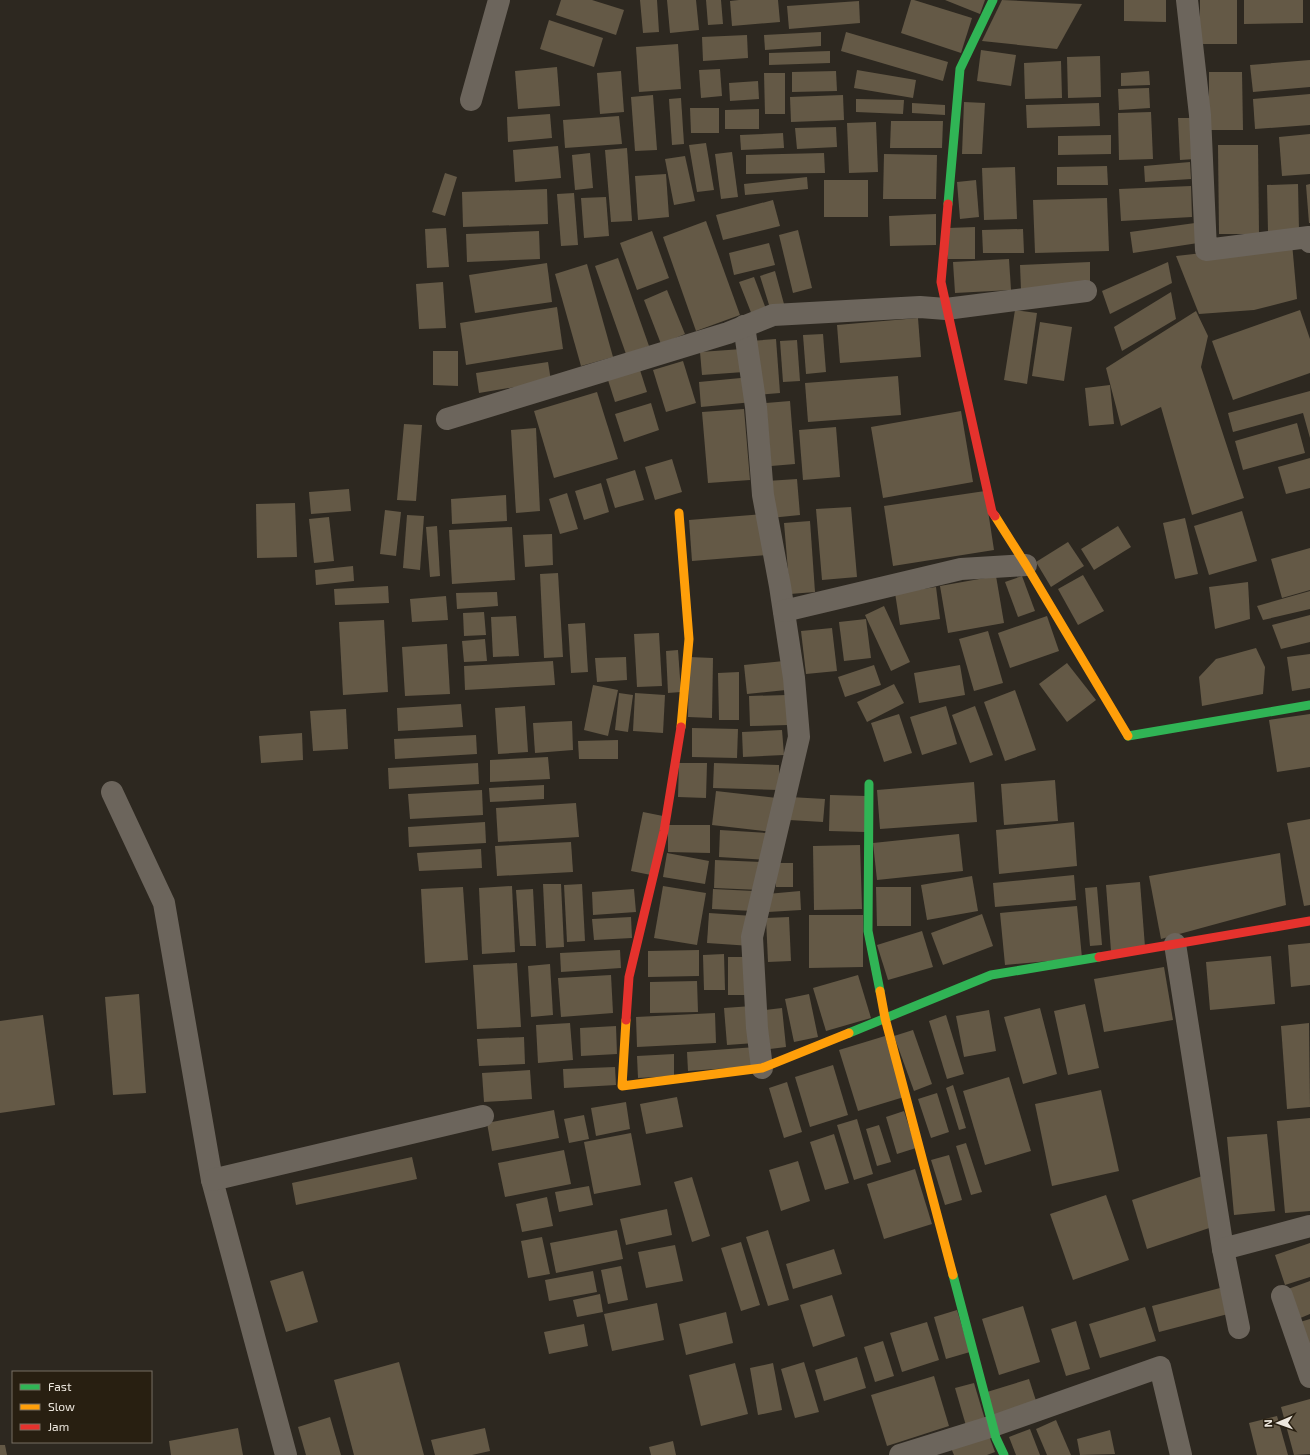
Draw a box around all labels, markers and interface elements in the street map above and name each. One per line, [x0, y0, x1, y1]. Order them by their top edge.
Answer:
legend [12, 1371, 152, 1443]
text: Fast [48, 1379, 72, 1393]
text: Slow [48, 1399, 75, 1413]
north arrow [1258, 1403, 1298, 1443]
text: Jam [48, 1419, 69, 1433]
text: N [1261, 1419, 1274, 1428]

